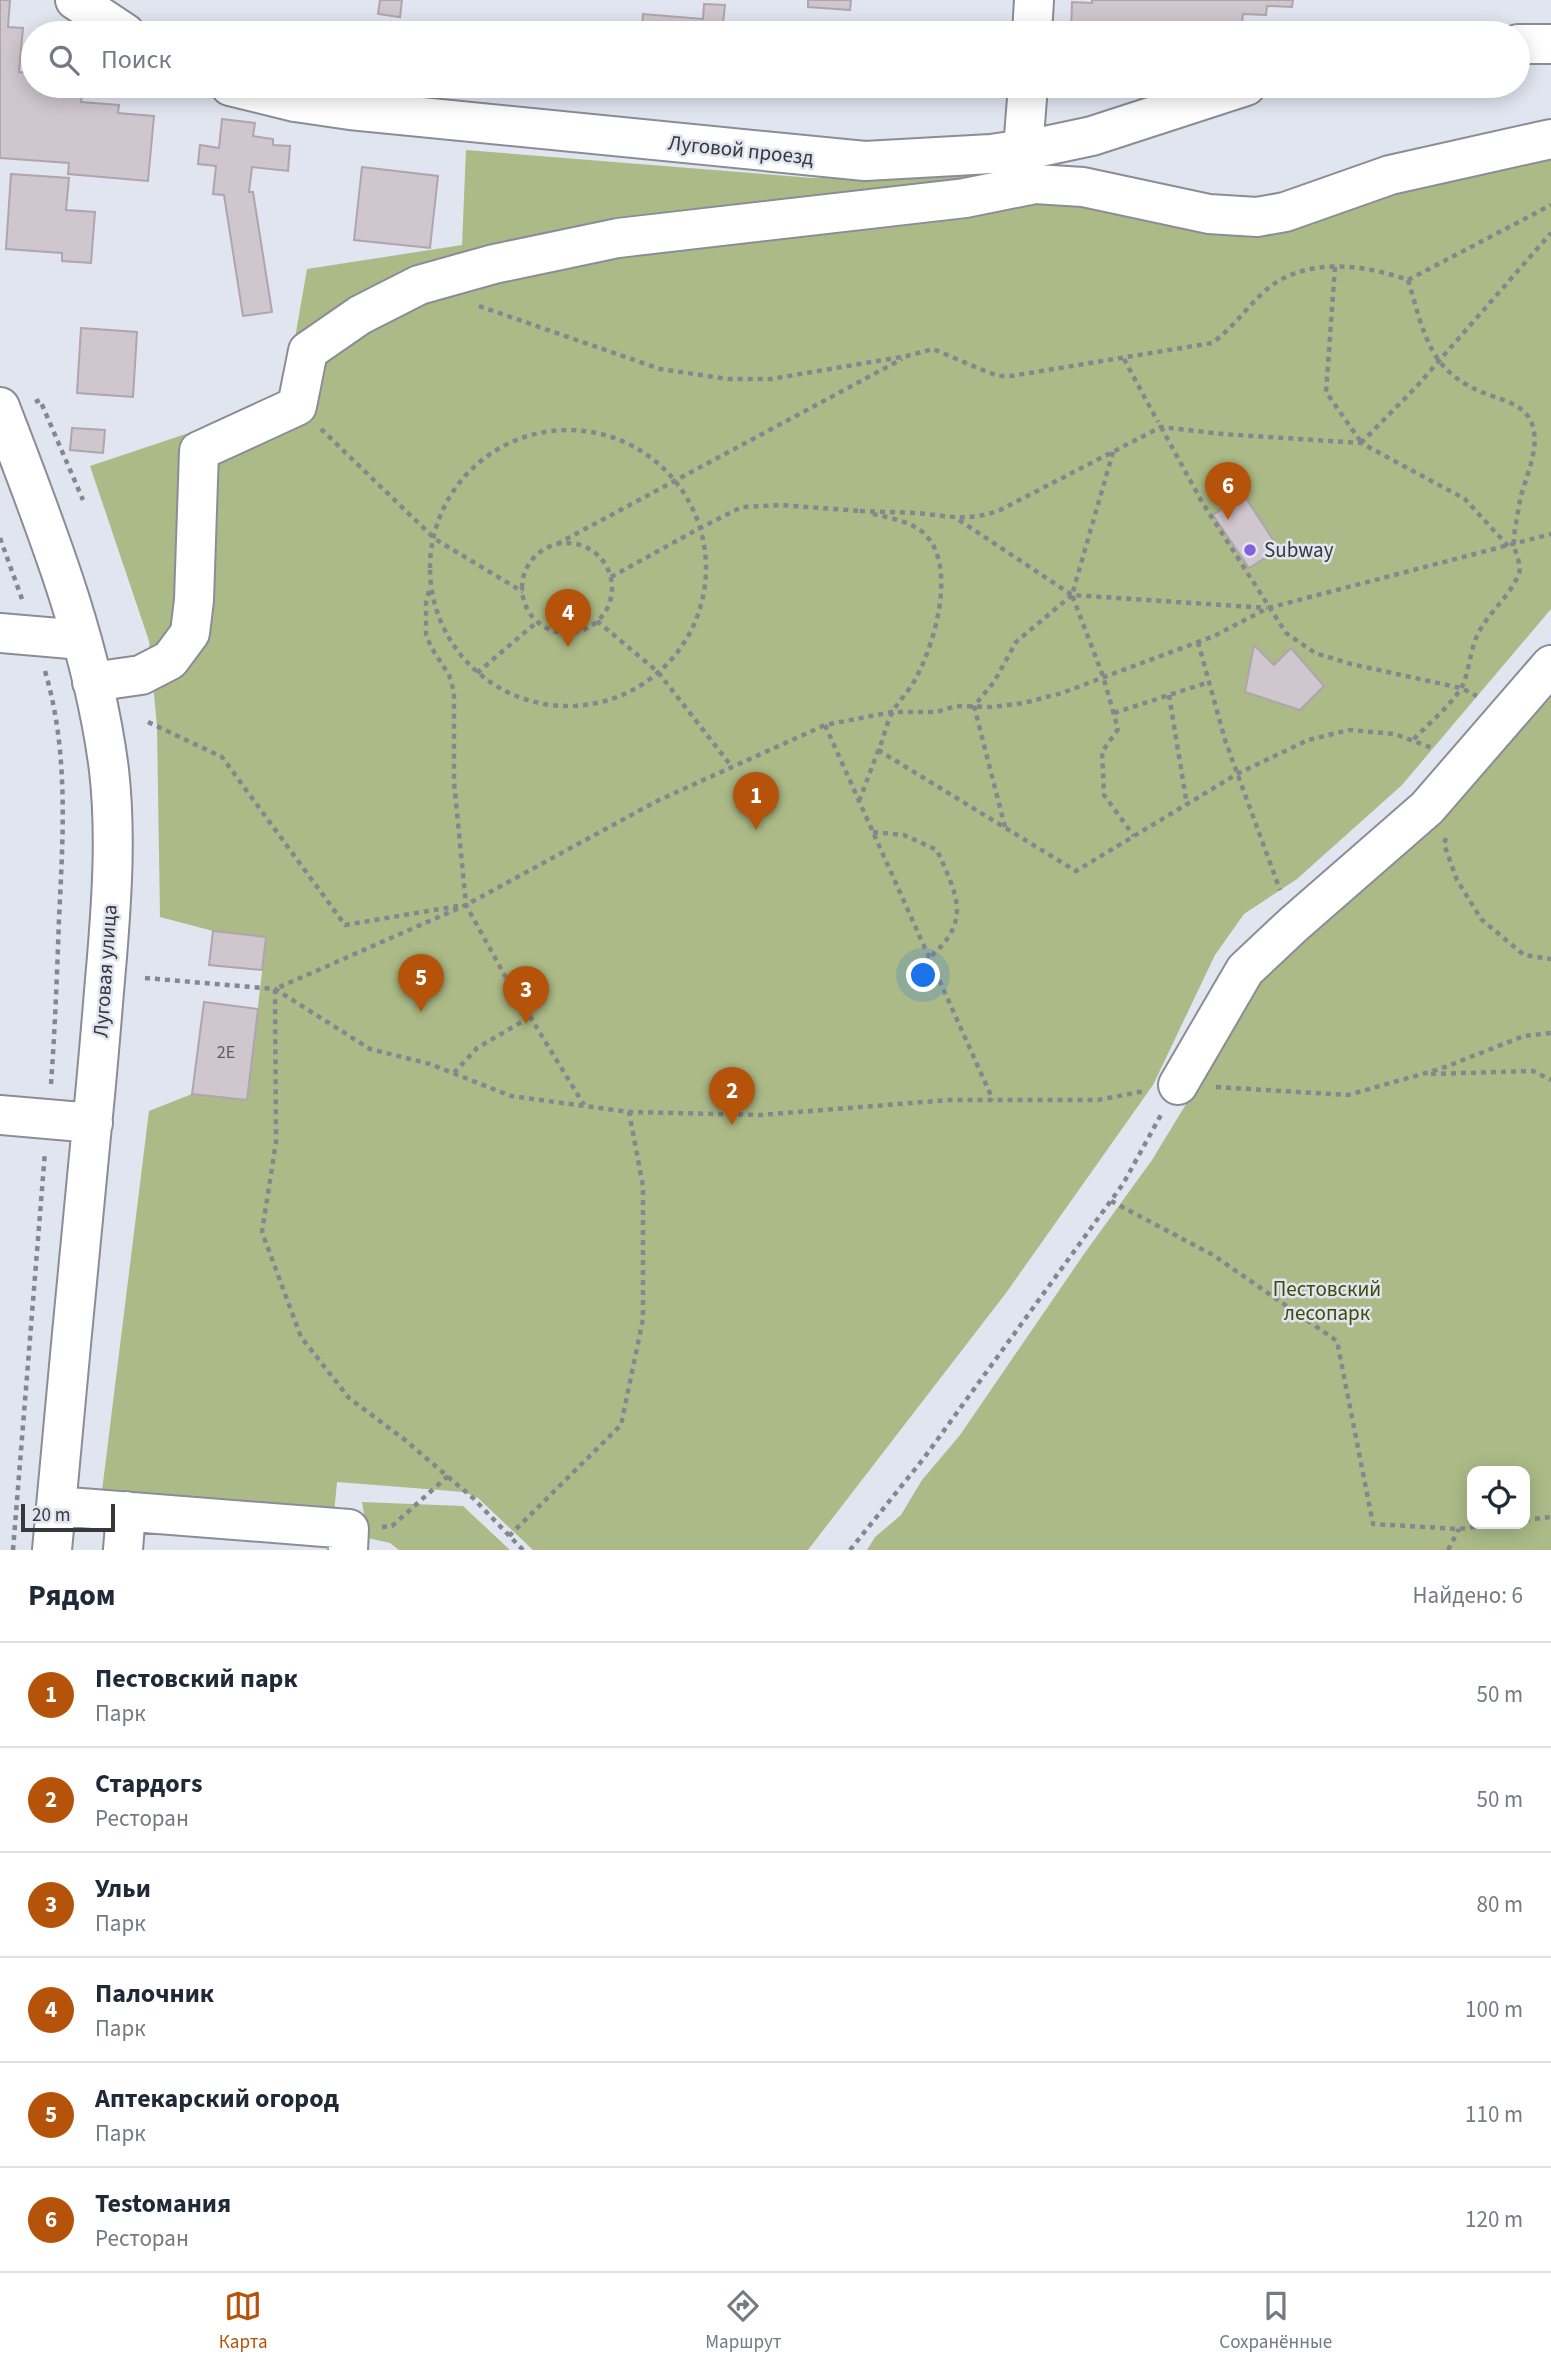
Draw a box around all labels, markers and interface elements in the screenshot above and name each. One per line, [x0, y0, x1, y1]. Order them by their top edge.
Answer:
search box [21, 21, 1530, 98]
icon: search [45, 41, 83, 79]
text: Поиск [101, 41, 171, 78]
street label: Луговой проезд [667, 127, 815, 173]
pin: 6 [1205, 462, 1251, 520]
place label: Subway [1264, 535, 1334, 565]
marker: Subway [1242, 542, 1258, 558]
pin: 4 [545, 589, 591, 647]
pin: 1 [733, 772, 779, 830]
street label: Луговая улица [85, 903, 125, 1039]
pin: 5 [398, 954, 444, 1012]
your location [906, 958, 940, 992]
pin: 3 [503, 966, 549, 1024]
house number: 2Е [217, 1040, 235, 1065]
pin: 2 [709, 1067, 755, 1125]
park label: Пестовский лесопарк [1273, 1274, 1381, 1328]
map controls [1467, 1466, 1530, 1529]
button: locate [1467, 1466, 1530, 1529]
scale bar [21, 1501, 116, 1533]
text: 20 m [32, 1502, 70, 1529]
text: Рядом [28, 1574, 116, 1617]
text: Найдено: 6 [1413, 1579, 1523, 1612]
text: Пестовский парк [95, 1660, 298, 1697]
text: 1 [45, 1678, 57, 1711]
text: 50 m [1476, 1678, 1523, 1711]
text: Парк [95, 1697, 146, 1730]
text: Стардогs [95, 1765, 202, 1802]
text: 2 [45, 1783, 57, 1816]
text: 50 m [1476, 1783, 1523, 1816]
text: Ресторан [95, 1802, 189, 1835]
text: Ульи [95, 1870, 151, 1907]
text: 3 [45, 1888, 57, 1921]
text: 80 m [1476, 1888, 1523, 1921]
text: Парк [95, 1907, 146, 1940]
text: Палочник [95, 1975, 214, 2012]
text: 4 [45, 1993, 57, 2026]
text: 100 m [1465, 1993, 1523, 2026]
text: Парк [95, 2012, 146, 2045]
text: Аптекарский огород [95, 2080, 339, 2117]
text: 5 [45, 2098, 57, 2131]
text: 110 m [1465, 2098, 1523, 2131]
text: Парк [95, 2117, 146, 2150]
text: Testoмания [95, 2185, 231, 2222]
text: 6 [45, 2203, 57, 2236]
text: 120 m [1465, 2203, 1523, 2236]
text: Ресторан [95, 2222, 189, 2255]
tab: Карта [219, 2287, 268, 2356]
tab: Маршрут [705, 2287, 782, 2356]
tab: Сохранённые [1219, 2287, 1332, 2356]

